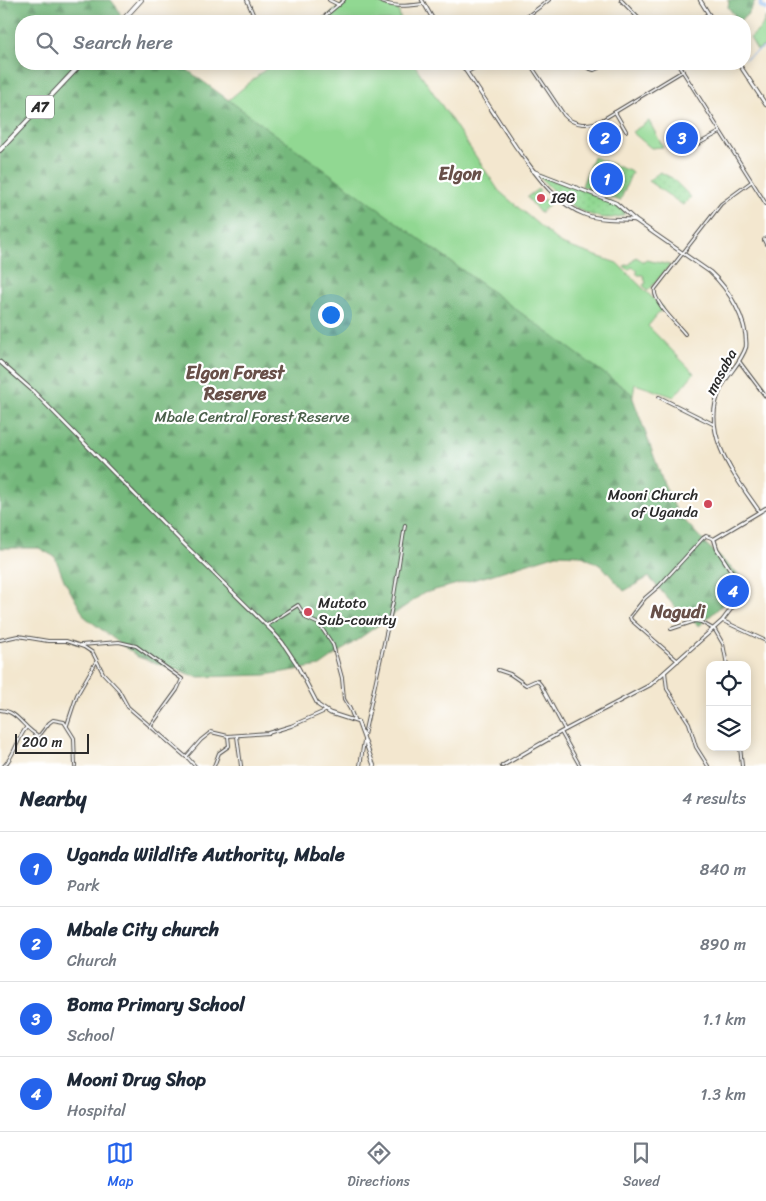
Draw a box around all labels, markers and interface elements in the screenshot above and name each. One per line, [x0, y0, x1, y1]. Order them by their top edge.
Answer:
search box [15, 15, 751, 70]
text: Search here [73, 26, 173, 59]
icon: search [33, 29, 61, 57]
road number: A7 [26, 95, 54, 118]
pin: 2 [589, 119, 621, 157]
pin: 3 [666, 119, 698, 157]
district label: Elgon [438, 158, 482, 190]
pin: 1 [591, 160, 623, 198]
place label: IGG [550, 185, 576, 211]
marker: IGG [535, 192, 547, 204]
your location [318, 302, 344, 328]
street label: masaba [698, 344, 744, 400]
district label: Elgon Forest Reserve [186, 357, 286, 410]
park label: Mbale Central Forest Reserve [155, 404, 349, 430]
place label: Mooni Church of Uganda [608, 482, 698, 525]
marker: Mooni Church of Uganda [702, 498, 714, 510]
pin: 4 [717, 572, 749, 610]
place label: Mutoto Sub-county [318, 590, 397, 633]
district label: Nagudi [650, 596, 706, 628]
marker: Mutoto Sub-county [302, 606, 314, 618]
map controls [706, 661, 751, 751]
button: locate [706, 661, 751, 706]
button: layers [706, 706, 751, 751]
text: 200 m [22, 730, 62, 755]
scale bar [15, 731, 89, 754]
text: Nearby [20, 780, 86, 818]
text: 4 results [682, 784, 746, 813]
text: Uganda Wildlife Authority, Mbale [67, 838, 345, 871]
text: 1 [33, 855, 39, 884]
text: 840 m [700, 855, 746, 884]
text: Park [67, 871, 100, 900]
text: Mbale City church [67, 913, 219, 946]
text: 2 [31, 930, 41, 959]
text: 890 m [700, 930, 746, 959]
text: Church [67, 946, 117, 975]
text: Boma Primary School [67, 988, 245, 1021]
text: 3 [32, 1005, 40, 1034]
text: 1.1 km [702, 1005, 746, 1034]
text: School [67, 1021, 114, 1050]
text: Mooni Drug Shop [67, 1063, 206, 1096]
text: 4 [31, 1080, 41, 1109]
text: 1.3 km [701, 1080, 746, 1109]
text: Hospital [67, 1096, 126, 1125]
tab: Map [106, 1139, 134, 1194]
tab: Directions [347, 1139, 410, 1194]
tab: Saved [623, 1139, 660, 1194]

